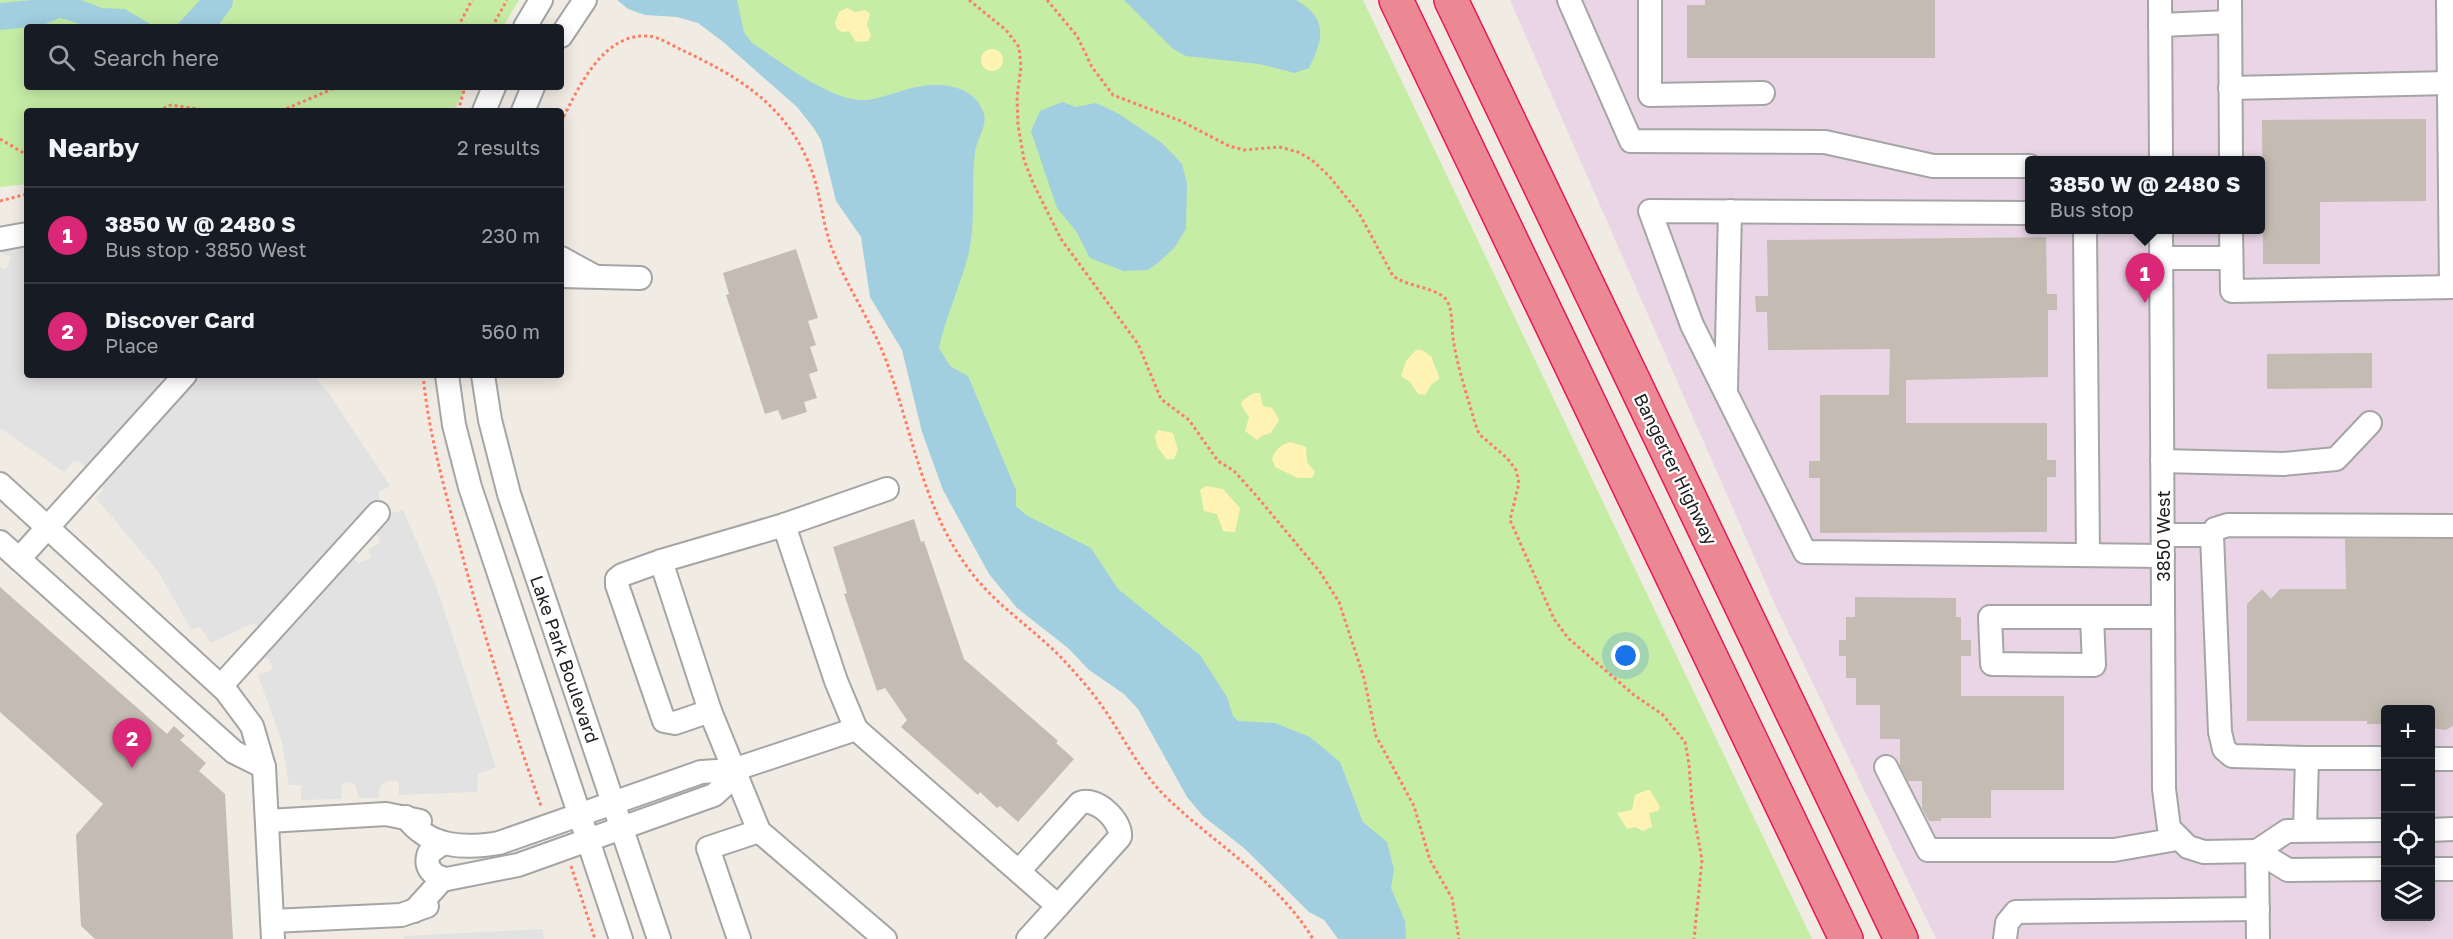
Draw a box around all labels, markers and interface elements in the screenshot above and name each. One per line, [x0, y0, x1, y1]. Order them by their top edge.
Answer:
search box [24, 24, 564, 90]
icon: search [45, 41, 78, 74]
text: Search here [93, 44, 219, 71]
text: Nearby [48, 132, 139, 163]
text: 2 results [457, 135, 540, 159]
popup [2025, 156, 2265, 234]
text: 3850 W @ 2480 S [2050, 170, 2240, 197]
text: Bus stop [2050, 197, 2134, 221]
text: 3850 W @ 2480 S [105, 210, 296, 237]
text: 1 [62, 223, 73, 247]
text: 230 m [482, 223, 540, 247]
text: Bus stop · 3850 West [105, 237, 307, 261]
pin: 1 [2126, 254, 2164, 303]
text: Discover Card [105, 306, 254, 333]
text: 2 [61, 319, 74, 343]
text: 560 m [481, 319, 540, 343]
text: Place [105, 333, 158, 357]
street label: Bangerter Highway [1630, 390, 1722, 548]
street label: 3850 West [2152, 490, 2174, 582]
street label: Lake Park Boulevard [526, 572, 604, 746]
your location [1611, 641, 1640, 670]
map controls [2381, 705, 2435, 921]
button: + [2381, 705, 2435, 759]
pin: 2 [112, 718, 152, 768]
button: − [2381, 759, 2435, 813]
button: locate [2381, 813, 2435, 867]
button: layers [2381, 867, 2435, 921]

